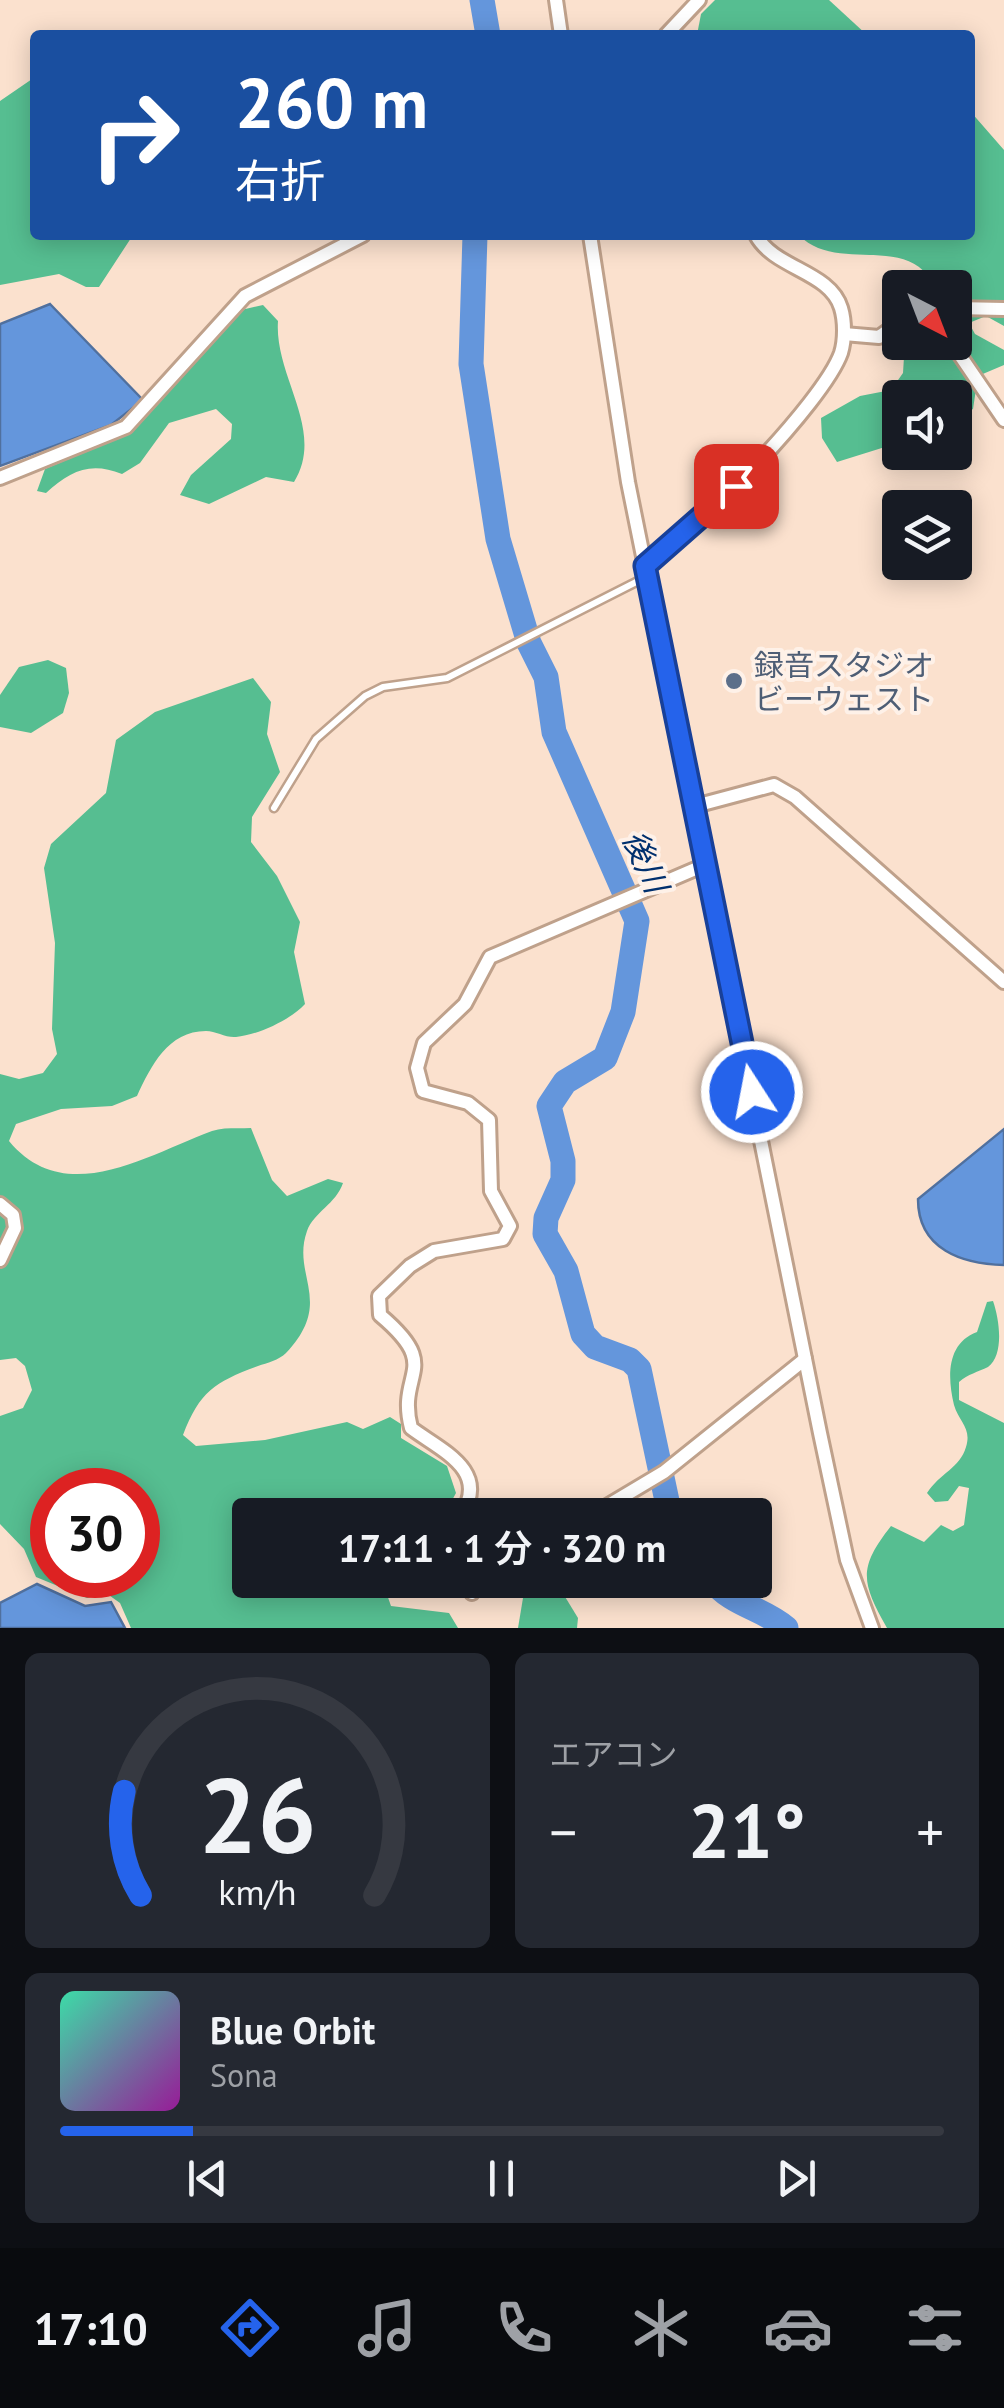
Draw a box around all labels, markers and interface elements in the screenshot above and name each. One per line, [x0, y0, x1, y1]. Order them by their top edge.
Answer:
text: 260 m [235, 57, 428, 147]
icon: right [70, 70, 200, 200]
text: 右折 [235, 151, 325, 209]
north arrow [882, 270, 972, 360]
map controls [882, 270, 972, 580]
button: sound [882, 380, 972, 470]
pin [694, 444, 779, 529]
icon: arrive [709, 459, 764, 514]
button: layers [882, 490, 972, 580]
place label: 録音スタジオ ビーウェスト [754, 645, 934, 718]
marker: 録音スタジオ ビーウェスト [723, 670, 745, 692]
water label: 後川 [614, 823, 679, 902]
position arrow [700, 1040, 804, 1144]
speed limit sign: 30 [30, 1468, 160, 1598]
text: 17:11 · 1 分 · 320 m [338, 1523, 666, 1572]
text: エアコン [550, 1733, 678, 1775]
text: 26 [198, 1747, 316, 1882]
text: 21° [688, 1782, 806, 1879]
text: − [550, 1796, 577, 1867]
text: + [916, 1796, 944, 1867]
text: km/h [218, 1869, 296, 1915]
text: Blue Orbit [210, 2005, 375, 2054]
text: Sona [210, 2054, 278, 2096]
icon: previous [180, 2151, 235, 2206]
icon: pause [474, 2151, 529, 2206]
icon: next [769, 2151, 824, 2206]
icon: directions [215, 2293, 285, 2363]
icon: music [352, 2293, 422, 2363]
icon: phone [489, 2293, 559, 2363]
icon: climate [626, 2293, 696, 2363]
icon: car [763, 2293, 833, 2363]
icon: filters [900, 2293, 970, 2363]
text: 17:10 [34, 2299, 148, 2357]

